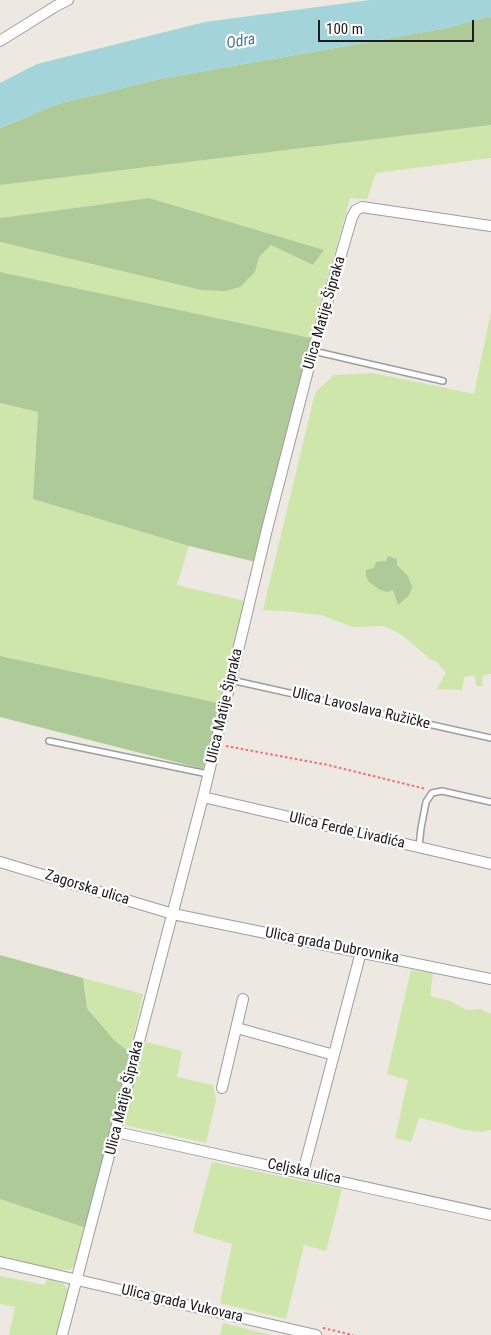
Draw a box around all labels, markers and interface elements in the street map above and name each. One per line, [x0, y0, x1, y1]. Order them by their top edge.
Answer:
scale bar [321, 10, 477, 42]
text: 100 m [326, 20, 363, 38]
water label: Odra [225, 30, 257, 54]
street label: Ulica Matije Šipraka [300, 254, 350, 372]
street label: Ulica Matije Šipraka [203, 647, 247, 765]
street label: Ulica Lavoslava Ružičke [290, 684, 432, 734]
street label: Ulica Ferde Livadića [287, 809, 407, 853]
street label: Zagorska ulica [43, 867, 131, 909]
street label: Ulica grada Dubrovnika [264, 924, 400, 968]
street label: Ulica Matije Šipraka [102, 1039, 148, 1157]
street label: Celjska ulica [266, 1155, 342, 1189]
street label: Ulica grada Vukovara [119, 1281, 245, 1327]

